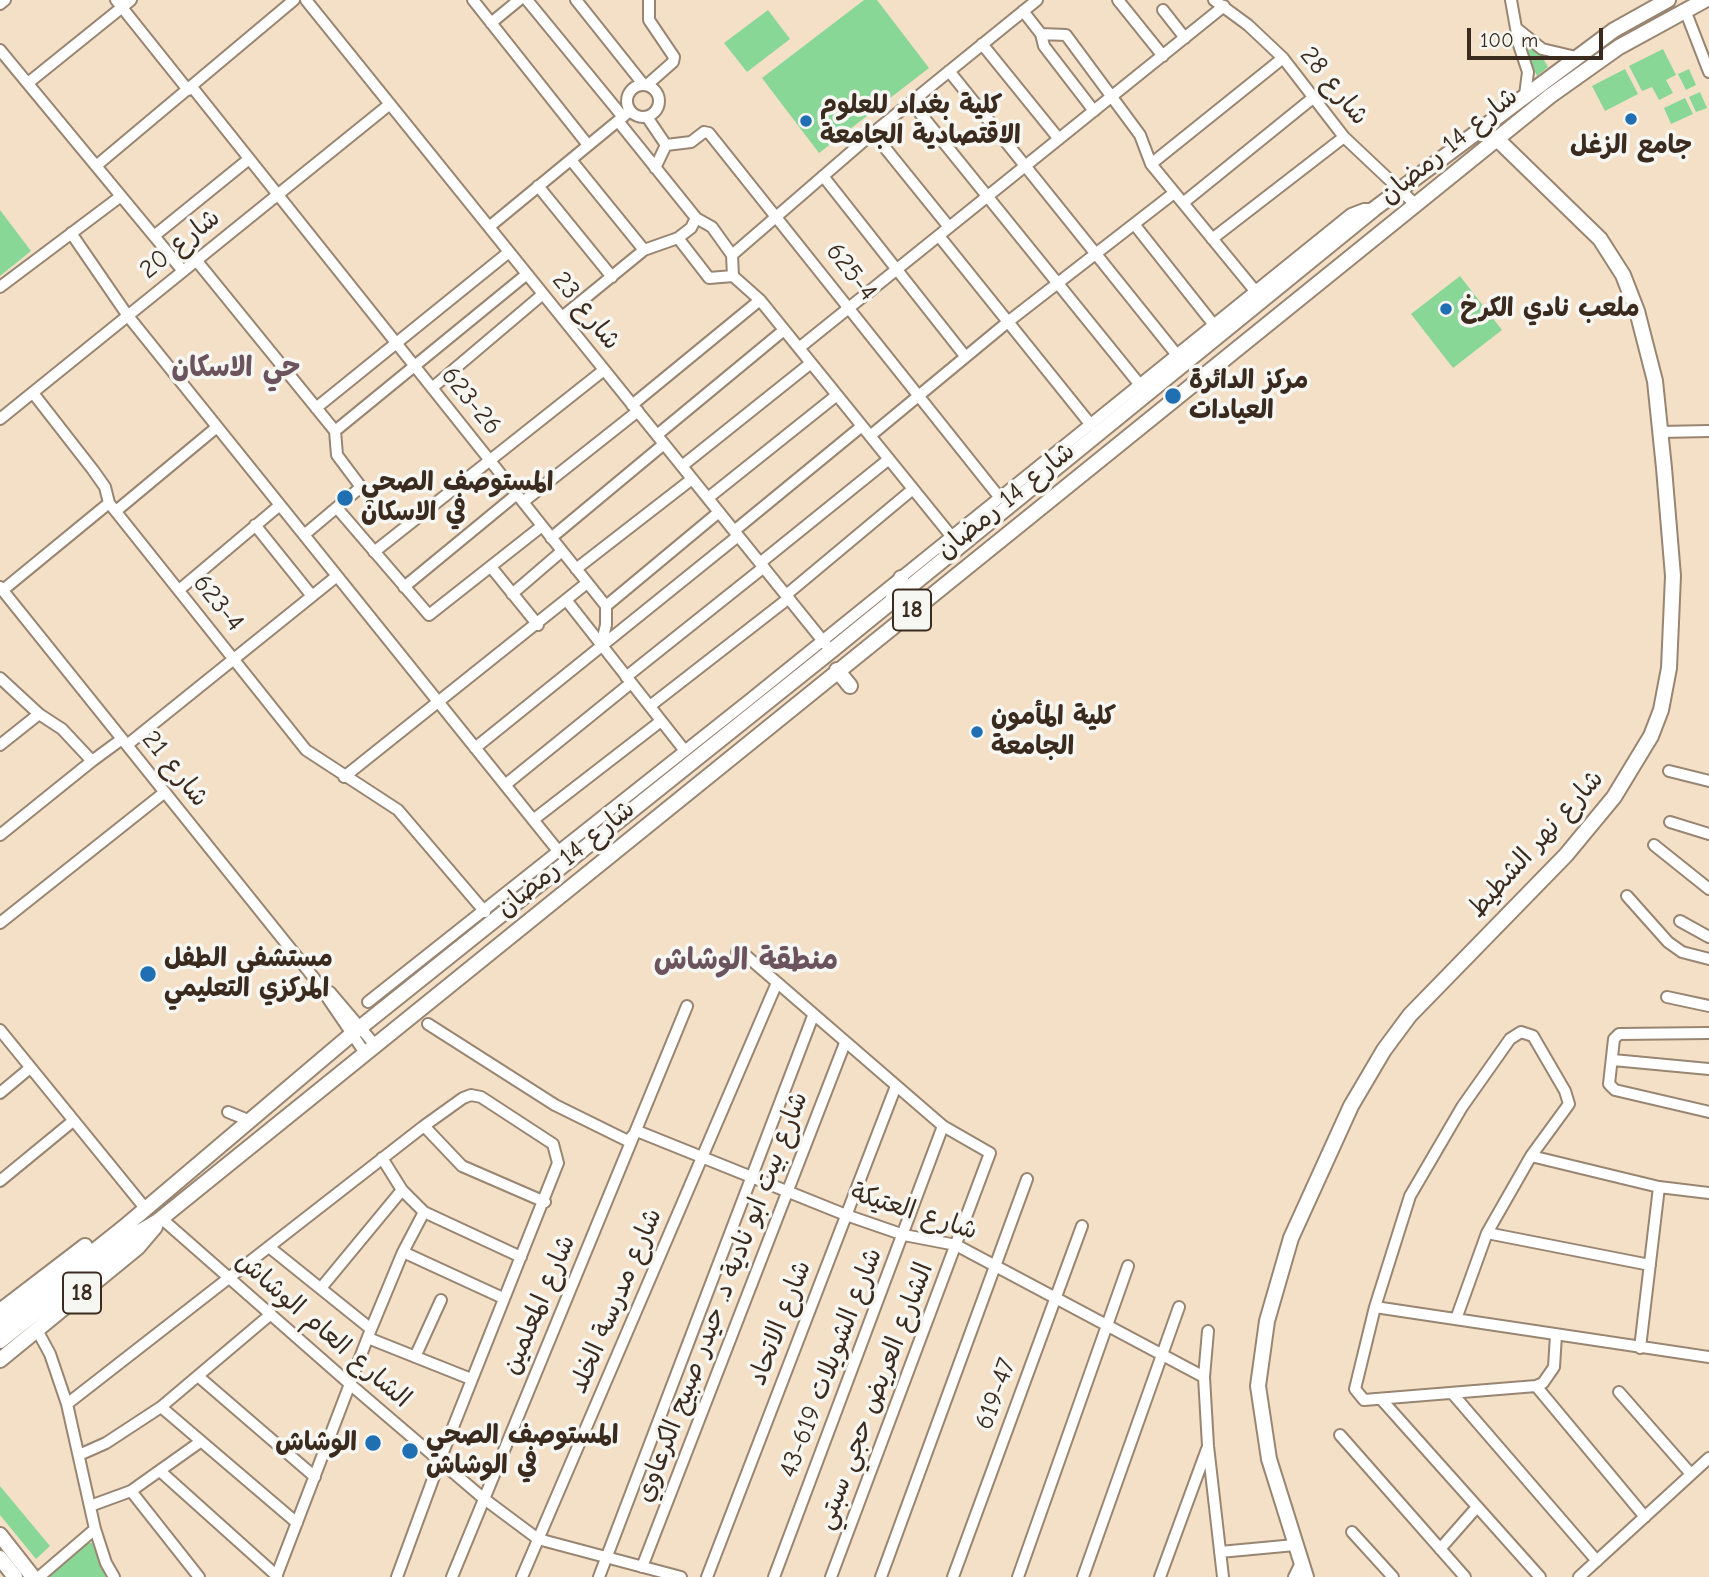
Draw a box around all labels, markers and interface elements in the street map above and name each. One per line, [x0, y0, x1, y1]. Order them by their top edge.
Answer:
scale bar [1471, 14, 1608, 58]
text: 100 m [1480, 28, 1538, 52]
street label: شارع 28 [1293, 40, 1375, 132]
street label: شارع 14 رمضان [1374, 81, 1524, 211]
place label: كلية بغداد للعلوم الاقتصادية الجامعة [820, 90, 1021, 152]
marker: جامع الزغل [1623, 111, 1639, 127]
marker: كلية بغداد للعلوم الاقتصادية الجامعة [798, 113, 814, 129]
place label: جامع الزغل [1570, 130, 1692, 162]
street label: شارع 20 [134, 202, 226, 286]
street label: 625-4 [819, 237, 883, 307]
street label: شارع 23 [545, 266, 627, 356]
place label: ملعب نادي الكرخ [1460, 293, 1640, 325]
marker: ملعب نادي الكرخ [1438, 301, 1454, 317]
district label: حي الاسكان [172, 351, 300, 385]
street label: 623-26 [434, 360, 508, 442]
place label: مركز الدائرة العيادات [1189, 365, 1308, 426]
marker: مركز الدائرة العيادات [1163, 386, 1183, 406]
street label: شارع 14 رمضان [931, 436, 1081, 566]
place label: المستوصف الصحي في الاسكان [361, 467, 553, 528]
marker: المستوصف الصحي في الاسكان [335, 488, 355, 508]
street label: 623-4 [186, 568, 250, 638]
road number: 18 [893, 590, 931, 630]
place label: كلية المأمون الجامعة [991, 701, 1116, 762]
marker: كلية المأمون الجامعة [969, 724, 985, 740]
street label: شارع 21 [135, 725, 215, 813]
street label: شارع نهر الشطيط [1462, 764, 1610, 924]
street label: شارع 14 رمضان [491, 794, 641, 924]
place label: مستشفى الطفل المركزي التعليمي [164, 943, 333, 1004]
district label: منطقة الوشاش [654, 943, 838, 979]
marker: مستشفى الطفل المركزي التعليمي [138, 964, 158, 984]
street label: شارع بيت ابو نادية د. حيدر صبيح الكرعاوي [629, 1087, 815, 1507]
street label: شارع العتيکة [847, 1177, 981, 1247]
street label: شارع مدرسة الخلد [563, 1204, 669, 1398]
street label: شارع المعلمين [496, 1230, 582, 1380]
street label: شارع الشويلات 619-43 [773, 1244, 889, 1482]
street label: الشارع العام الوشاش [229, 1245, 417, 1415]
street label: شارع الاتحاد [742, 1256, 818, 1390]
street label: الشارع العريض حجي سبتي [810, 1258, 940, 1534]
road number: 18 [63, 1273, 101, 1314]
street label: 619-47 [969, 1354, 1023, 1434]
place label: المستوصف الصحي في الوشاش [426, 1420, 618, 1482]
place label: الوشاش [275, 1427, 357, 1459]
marker: الوشاش [363, 1433, 383, 1453]
marker: المستوصف الصحي في الوشاش [400, 1441, 420, 1461]

